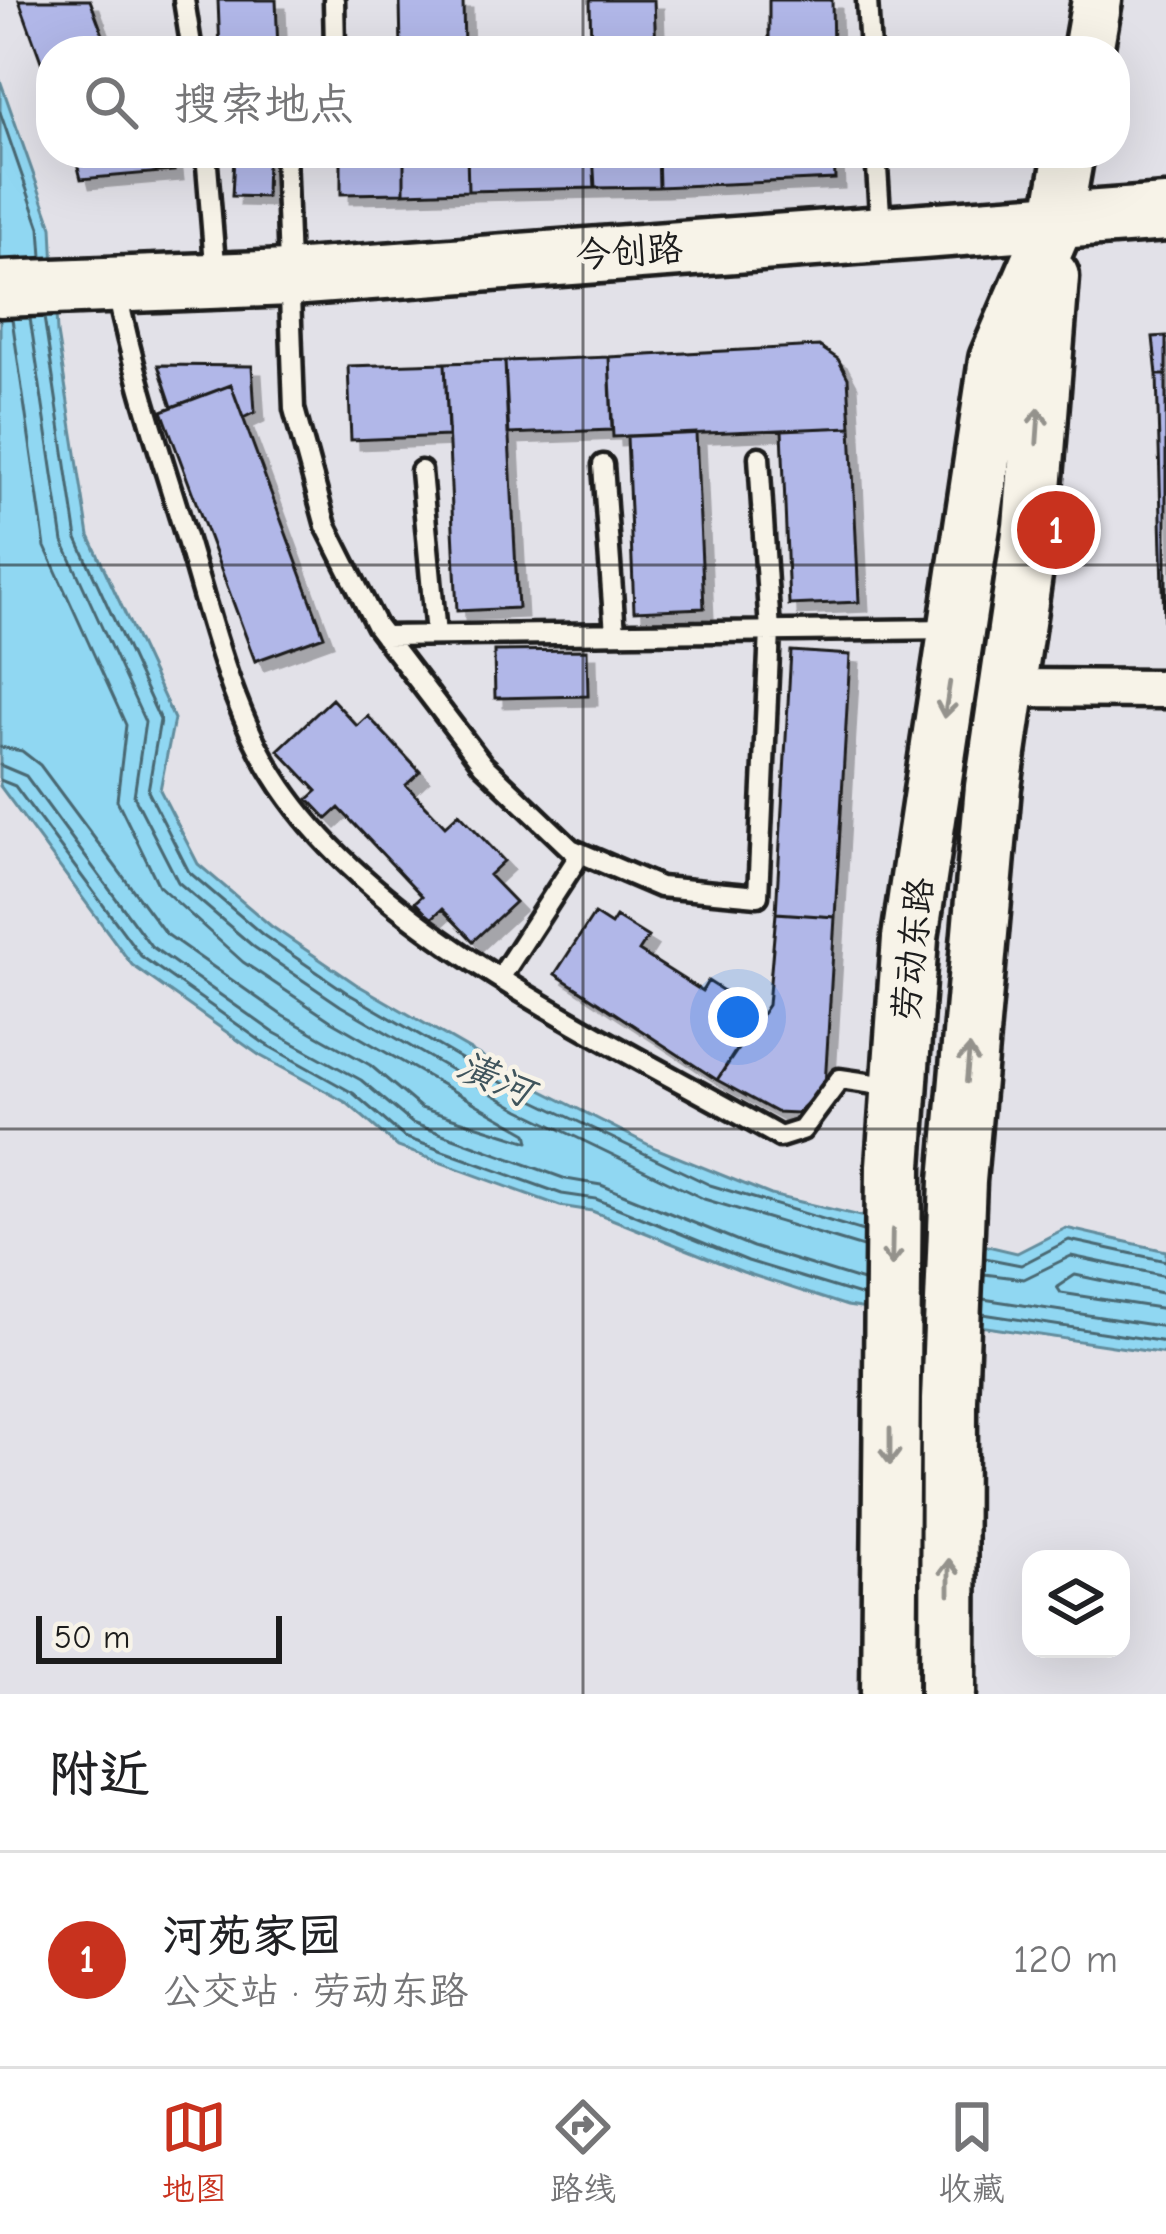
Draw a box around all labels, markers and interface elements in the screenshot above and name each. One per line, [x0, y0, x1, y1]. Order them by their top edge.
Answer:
search box [36, 36, 1130, 168]
icon: search [78, 69, 144, 135]
text: 搜索地点 [174, 78, 354, 130]
street label: 今创路 [574, 228, 684, 276]
one-way arrow [1027, 407, 1050, 446]
pin: 1 [1017, 485, 1095, 575]
one-way arrow [935, 680, 958, 719]
street label: 劳动东路 [885, 875, 941, 1023]
your location [708, 987, 768, 1047]
water label: 潢河 [450, 1043, 545, 1118]
one-way arrow [957, 1045, 980, 1084]
one-way arrow [881, 1228, 904, 1267]
one-way arrow [879, 1427, 901, 1466]
map controls [1022, 1550, 1130, 1658]
button: layers [1022, 1550, 1130, 1658]
one-way arrow [938, 1558, 960, 1597]
scale bar [36, 1610, 282, 1663]
text: 50 m [54, 1618, 130, 1656]
text: 附近 [48, 1745, 150, 1804]
text: 河苑家园 [162, 1910, 342, 1962]
text: 1 [79, 1937, 95, 1982]
text: 120 m [1013, 1937, 1118, 1982]
text: 公交站 · 劳动东路 [162, 1969, 468, 2014]
tab: 地图 [161, 2094, 227, 2209]
tab: 路线 [550, 2094, 616, 2209]
tab: 收藏 [939, 2094, 1005, 2209]

